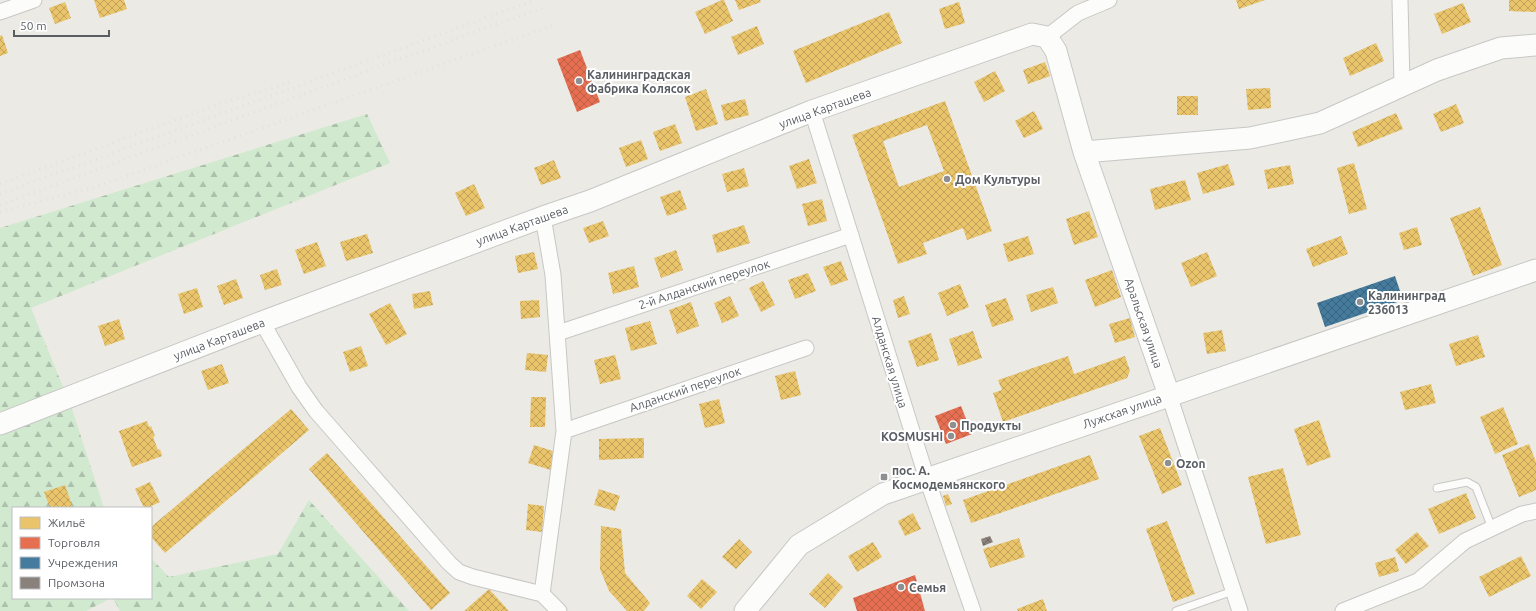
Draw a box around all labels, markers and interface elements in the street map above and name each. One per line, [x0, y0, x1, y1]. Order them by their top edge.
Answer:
scale bar [14, 12, 109, 38]
text: 50 m [20, 19, 47, 32]
place label: Калининградская Фабрика Колясок [587, 68, 691, 95]
marker: Калининградская Фабрика Колясок [574, 76, 584, 86]
street label: улица Карташева [777, 85, 873, 131]
place label: Дом Культуры [955, 173, 1040, 186]
marker: Дом Культуры [942, 174, 952, 184]
street label: улица Карташева [474, 202, 570, 248]
street label: 2-й Алданский переулок [637, 257, 771, 311]
street label: Аральская улица [1123, 276, 1165, 370]
place label: Калининград 236013 [1368, 289, 1446, 316]
marker: Калининград 236013 [1355, 297, 1365, 307]
street label: Алданская улица [870, 315, 910, 409]
street label: улица Карташева [172, 316, 266, 362]
street label: Алданский переулок [628, 364, 742, 414]
street label: Лужская улица [1081, 391, 1163, 431]
place label: Продукты [961, 419, 1021, 432]
marker: Продукты [948, 420, 958, 430]
place label: KOSMUSHI [881, 430, 943, 443]
marker: KOSMUSHI [946, 431, 956, 441]
place label: Ozon [1176, 457, 1205, 470]
marker: Ozon [1163, 458, 1173, 468]
place label: пос. А. Космодемьянского [892, 464, 1005, 491]
marker: пос. А. Космодемьянского [879, 472, 889, 482]
legend [12, 507, 152, 599]
text: Жильё [48, 516, 85, 529]
text: Торговля [48, 536, 100, 549]
text: Учреждения [48, 556, 118, 569]
text: Промзона [48, 576, 105, 589]
place label: Семья [909, 581, 946, 594]
marker: Семья [896, 582, 906, 592]

